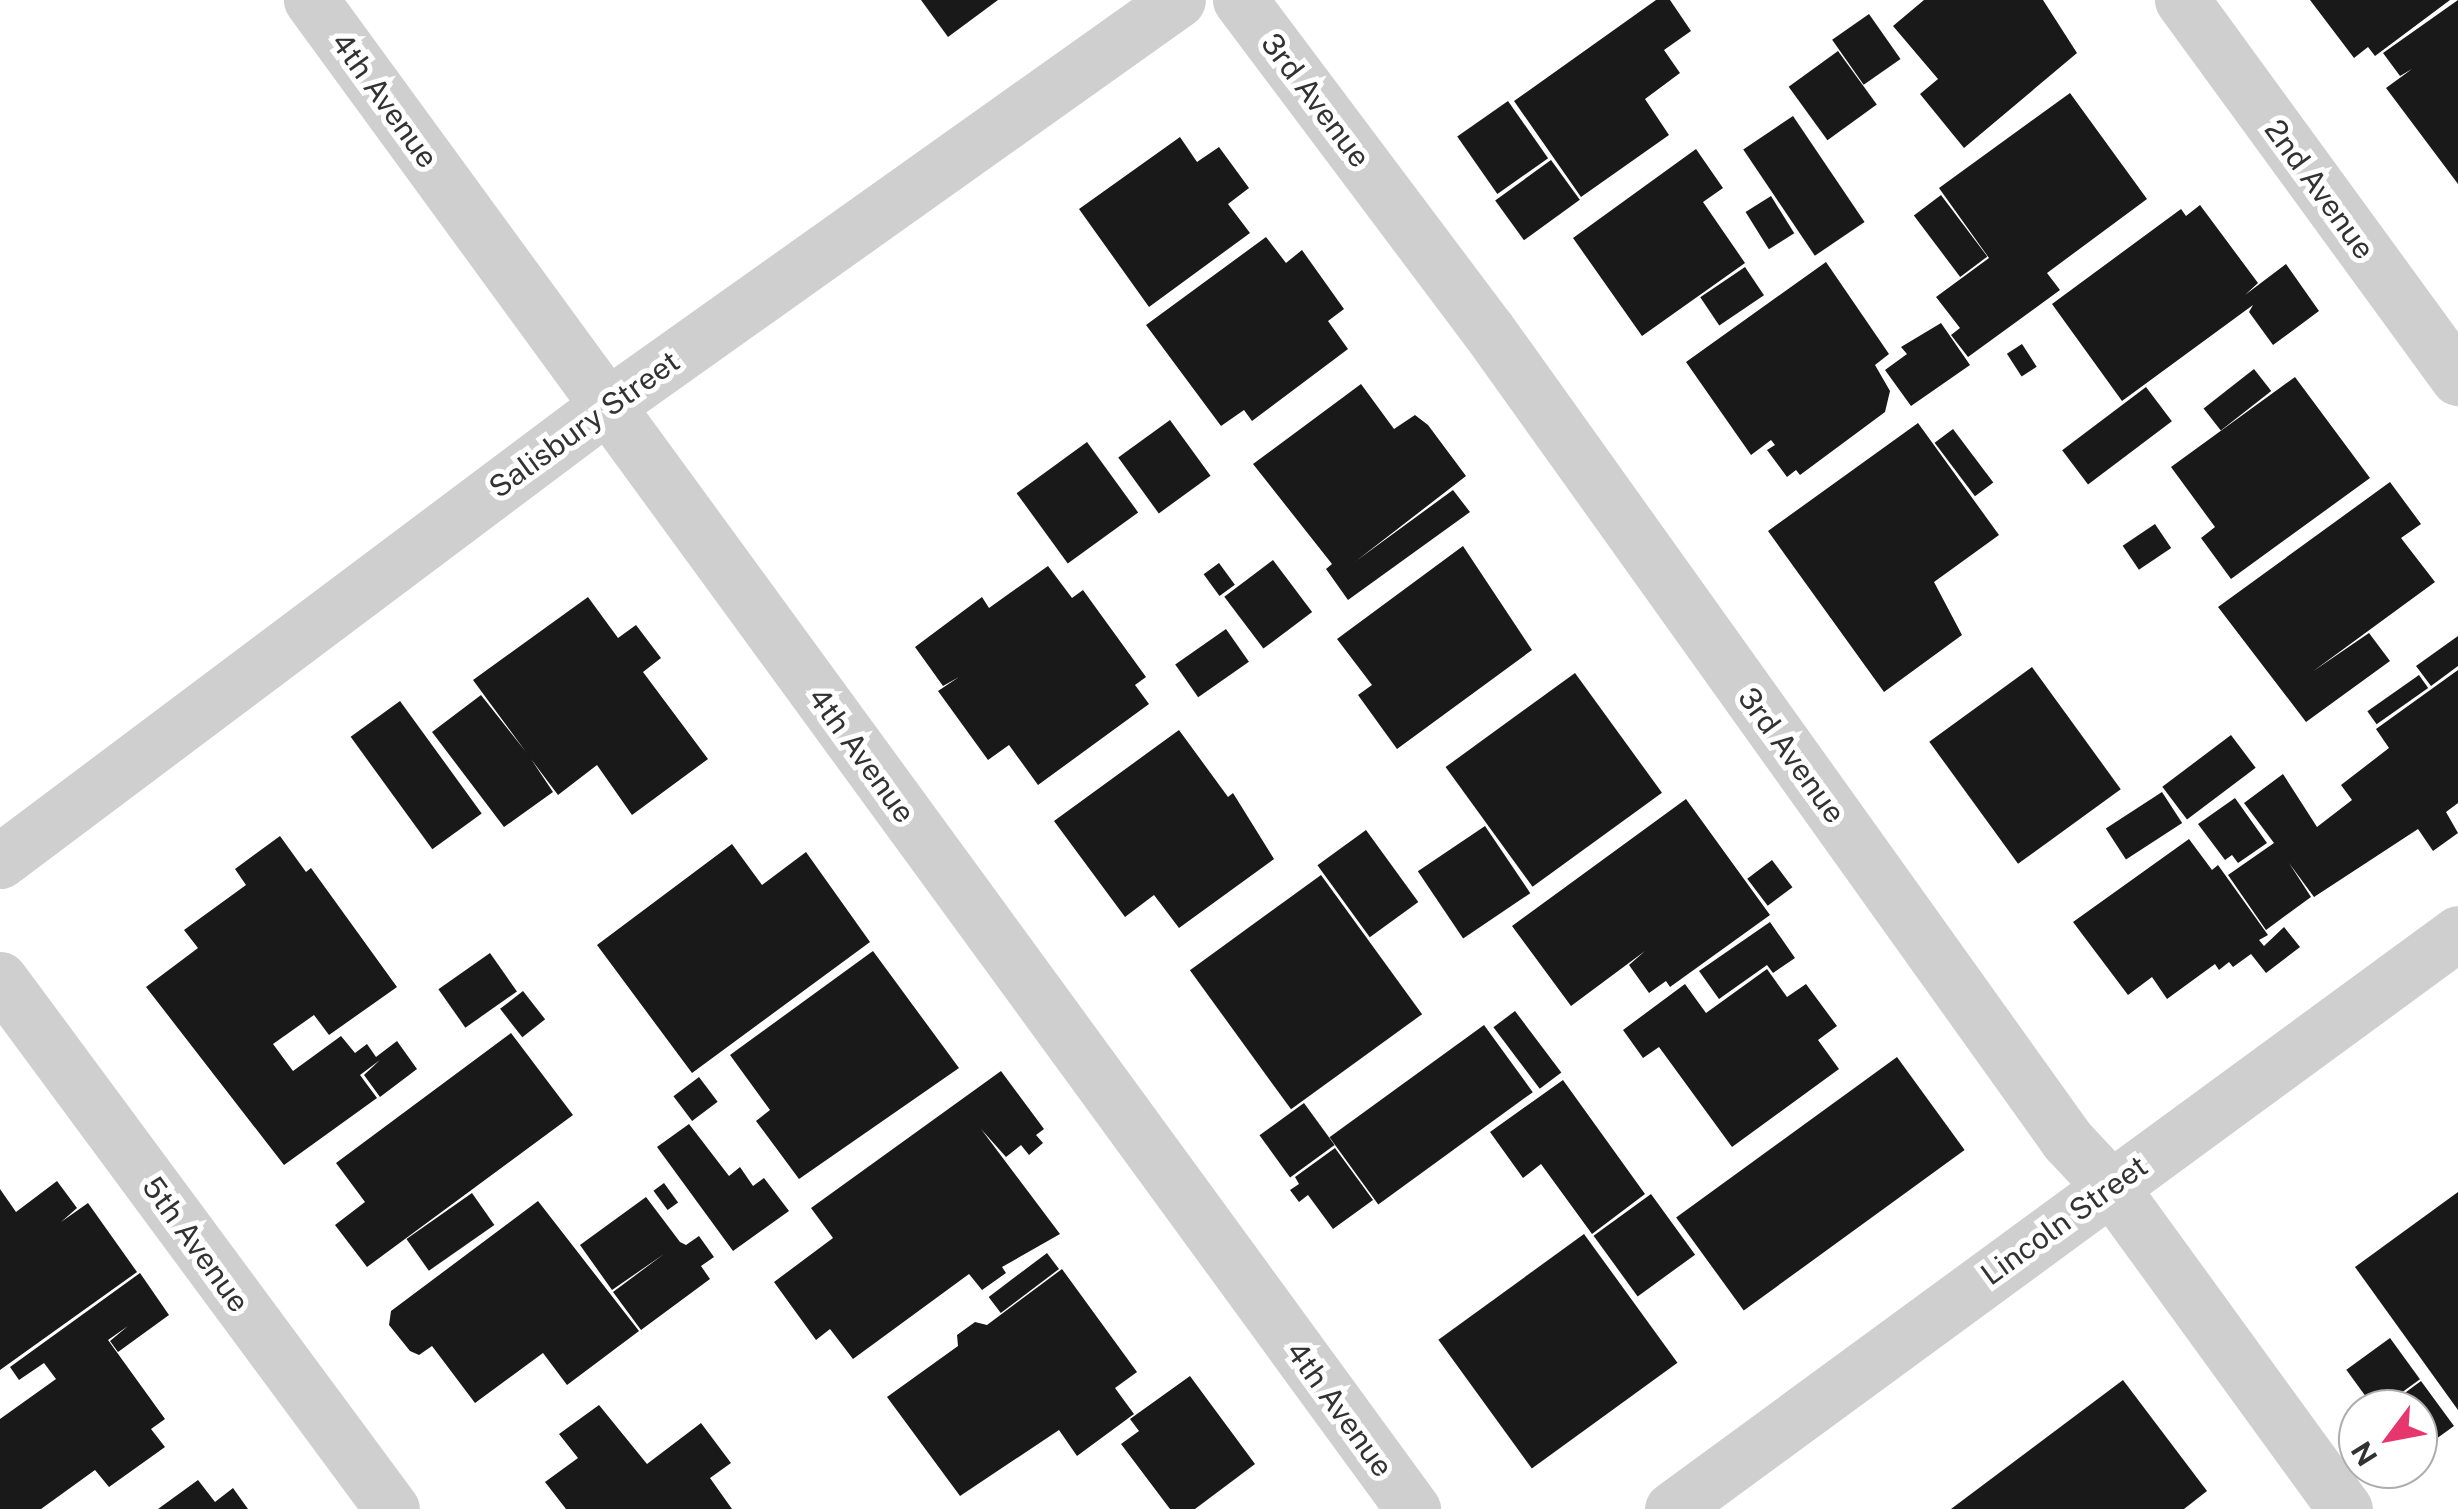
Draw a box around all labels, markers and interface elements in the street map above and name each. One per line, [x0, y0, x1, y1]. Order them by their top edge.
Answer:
street label: 4th Avenue [324, 25, 446, 175]
street label: 3rd Avenue [1254, 26, 1378, 174]
street label: 2nd Avenue [2257, 112, 2383, 266]
street label: Salisbury Street [482, 343, 686, 505]
street label: 4th Avenue [801, 680, 923, 830]
street label: 3rd Avenue [1731, 680, 1853, 830]
street label: Lincoln Street [1974, 1148, 2154, 1292]
street label: 5th Avenue [135, 1169, 257, 1319]
street label: 4th Avenue [1279, 1334, 1401, 1484]
north arrow [2338, 1389, 2438, 1489]
text: N [2344, 1436, 2384, 1472]

